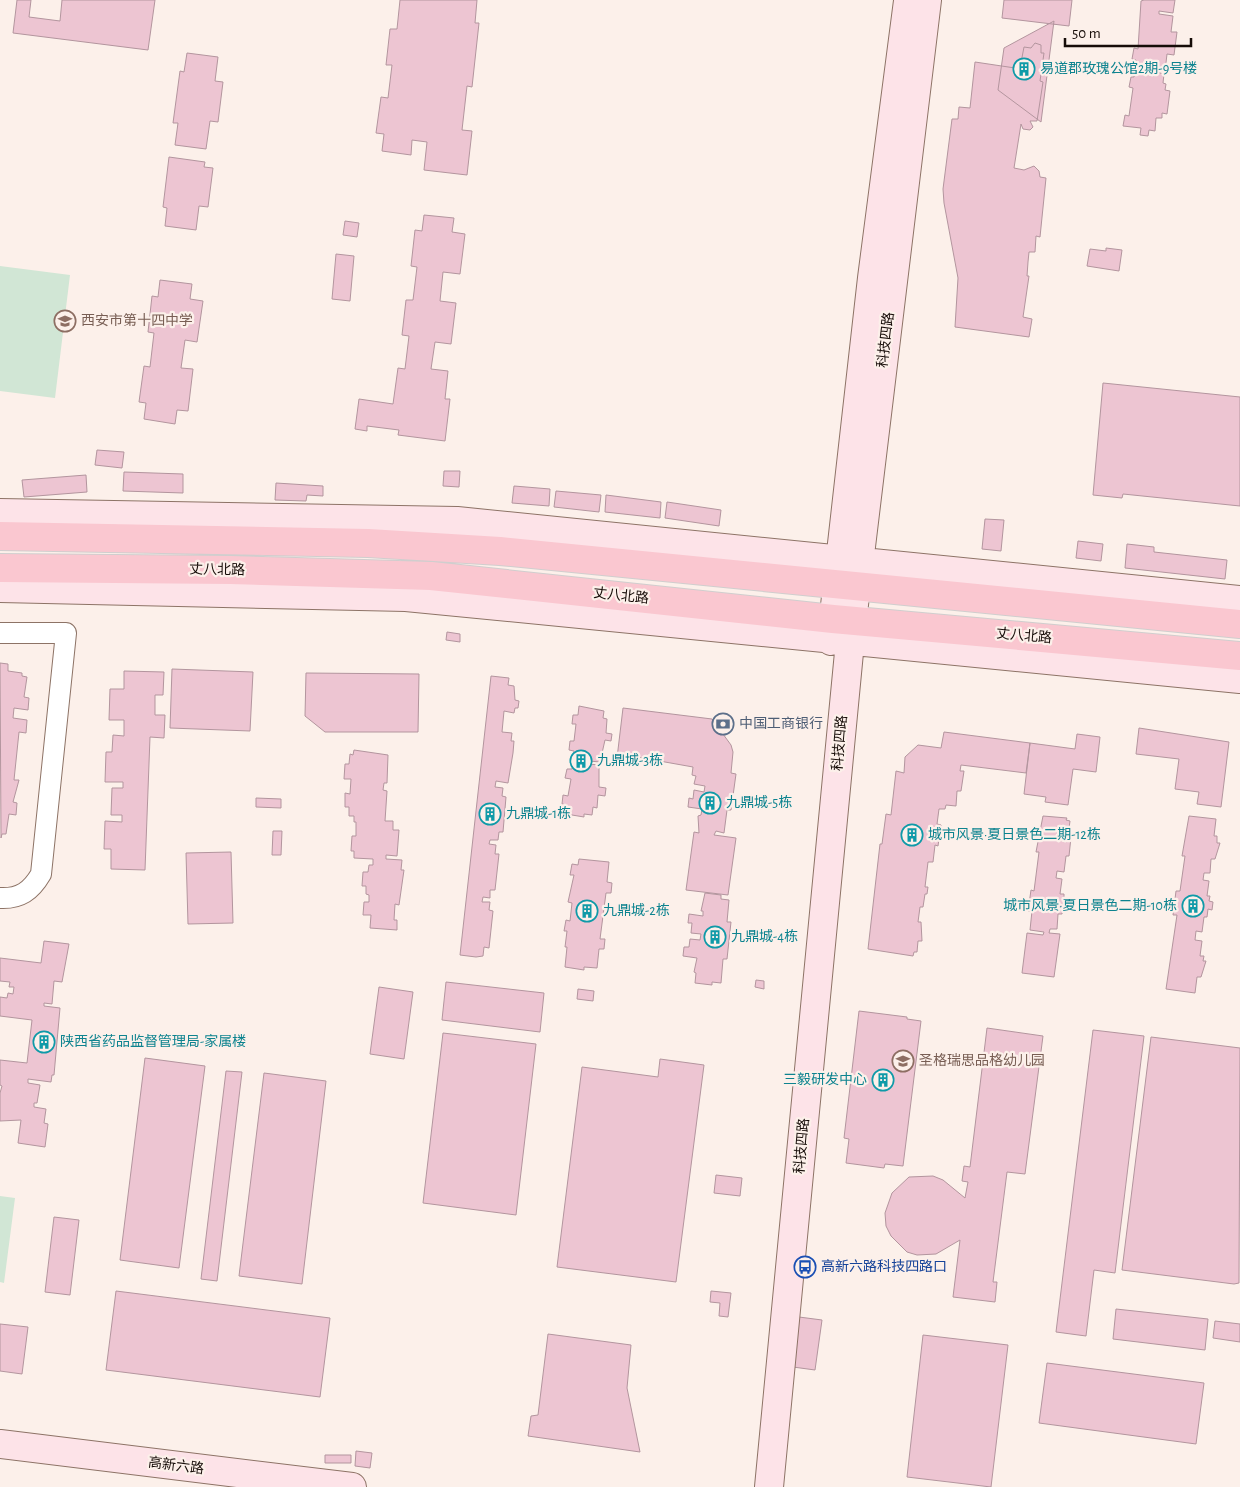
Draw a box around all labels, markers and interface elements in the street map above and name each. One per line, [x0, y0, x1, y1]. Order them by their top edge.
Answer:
scale bar [1065, 15, 1191, 47]
text: 50 m [1072, 26, 1101, 41]
building icon: 易道郡玫瑰公馆2期-9号楼 [1012, 57, 1036, 81]
place label: 易道郡玫瑰公馆2期-9号楼 [1040, 61, 1197, 76]
school or university icon: 西安市第十四中学 [53, 309, 77, 333]
street label: 科技四路 [875, 311, 896, 369]
place label: 西安市第十四中学 [81, 312, 193, 328]
street label: 丈八北路 [189, 561, 245, 577]
street label: 丈八北路 [592, 584, 650, 606]
street label: 丈八北路 [995, 625, 1053, 645]
bank icon: 中国工商银行 [711, 712, 735, 736]
street label: 科技四路 [830, 714, 849, 772]
place label: 中国工商银行 [739, 716, 823, 731]
building icon: 九鼎城-3栋 [569, 749, 593, 773]
place label: 九鼎城-3栋 [597, 752, 663, 768]
building icon: 九鼎城-5栋 [698, 791, 722, 815]
place label: 九鼎城-5栋 [726, 794, 792, 810]
building icon: 九鼎城-1栋 [478, 802, 502, 826]
place label: 九鼎城-1栋 [506, 805, 571, 821]
building icon: 城市风景·夏日景色二期-12栋 [900, 823, 924, 847]
place label: 城市风景·夏日景色二期-12栋 [928, 826, 1101, 842]
building icon: 城市风景·夏日景色二期-10栋 [1181, 894, 1205, 918]
place label: 城市风景·夏日景色二期-10栋 [1003, 897, 1177, 913]
building icon: 九鼎城-2栋 [575, 899, 599, 923]
place label: 九鼎城-2栋 [603, 902, 670, 918]
building icon: 九鼎城-4栋 [703, 925, 727, 949]
place label: 九鼎城-4栋 [731, 928, 798, 944]
building icon: 陕西省药品监督管理局-家属楼 [32, 1030, 56, 1054]
place label: 陕西省药品监督管理局-家属楼 [60, 1033, 246, 1049]
school or university icon: 圣格瑞思品格幼儿园 [891, 1049, 915, 1073]
place label: 圣格瑞思品格幼儿园 [919, 1052, 1045, 1068]
building icon: 三毅研发中心 [871, 1068, 895, 1092]
place label: 三毅研发中心 [783, 1071, 867, 1087]
street label: 科技四路 [792, 1117, 811, 1175]
bus stop icon: 高新六路科技四路口 [793, 1255, 817, 1279]
place label: 高新六路科技四路口 [821, 1259, 947, 1274]
street label: 高新六路 [147, 1455, 205, 1476]

